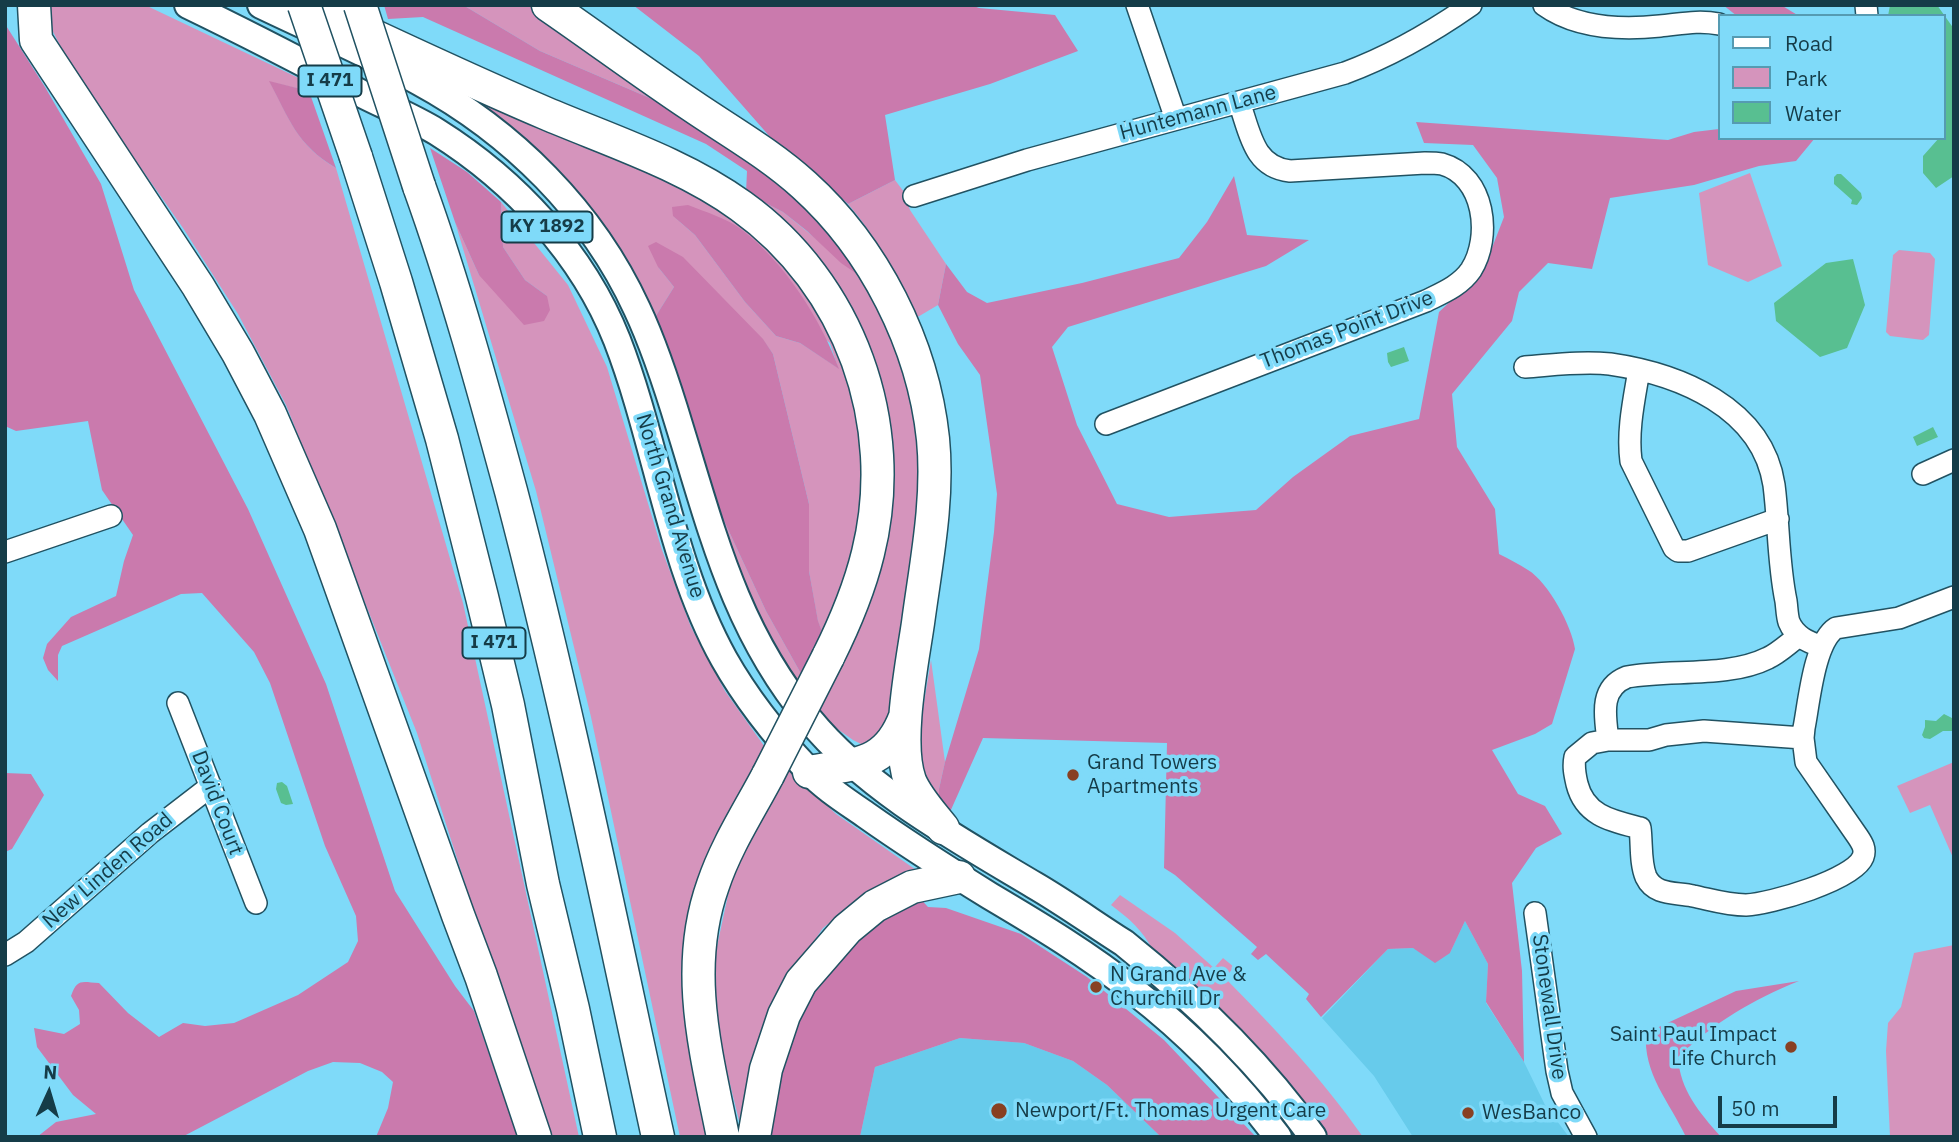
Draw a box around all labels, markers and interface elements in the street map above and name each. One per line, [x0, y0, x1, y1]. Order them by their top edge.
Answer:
legend [1717, 14, 1945, 140]
text: Road [1785, 29, 1833, 57]
text: Park [1785, 64, 1828, 92]
road number: I 471 [298, 66, 362, 96]
street label: Huntemann Lane [1117, 80, 1279, 146]
text: Water [1785, 99, 1841, 127]
road number: KY 1892 [502, 212, 592, 243]
street label: Thomas Point Drive [1257, 285, 1437, 375]
street label: North Grand Avenue [630, 411, 710, 601]
road number: I 471 [462, 628, 526, 658]
street label: David Court [186, 747, 248, 859]
place label: Grand Towers Apartments [1087, 750, 1217, 800]
marker: Grand Towers Apartments [1065, 767, 1081, 783]
street label: New Linden Road [38, 808, 178, 934]
street label: Stonewall Drive [1526, 933, 1572, 1081]
place label: N Grand Ave & Churchill Dr [1110, 962, 1247, 1012]
marker: N Grand Ave & Churchill Dr [1088, 979, 1104, 995]
place label: Saint Paul Impact Life Church [1610, 1022, 1777, 1072]
marker: Saint Paul Impact Life Church [1783, 1039, 1799, 1055]
north arrow [14, 1058, 84, 1128]
text: N [43, 1060, 58, 1085]
scale bar [1721, 1082, 1840, 1126]
text: 50 m [1731, 1094, 1780, 1122]
place label: Newport/Ft. Thomas Urgent Care [1015, 1098, 1326, 1124]
place label: WesBanco [1482, 1100, 1581, 1126]
marker: Newport/Ft. Thomas Urgent Care [989, 1101, 1009, 1121]
marker: WesBanco [1460, 1105, 1476, 1121]

